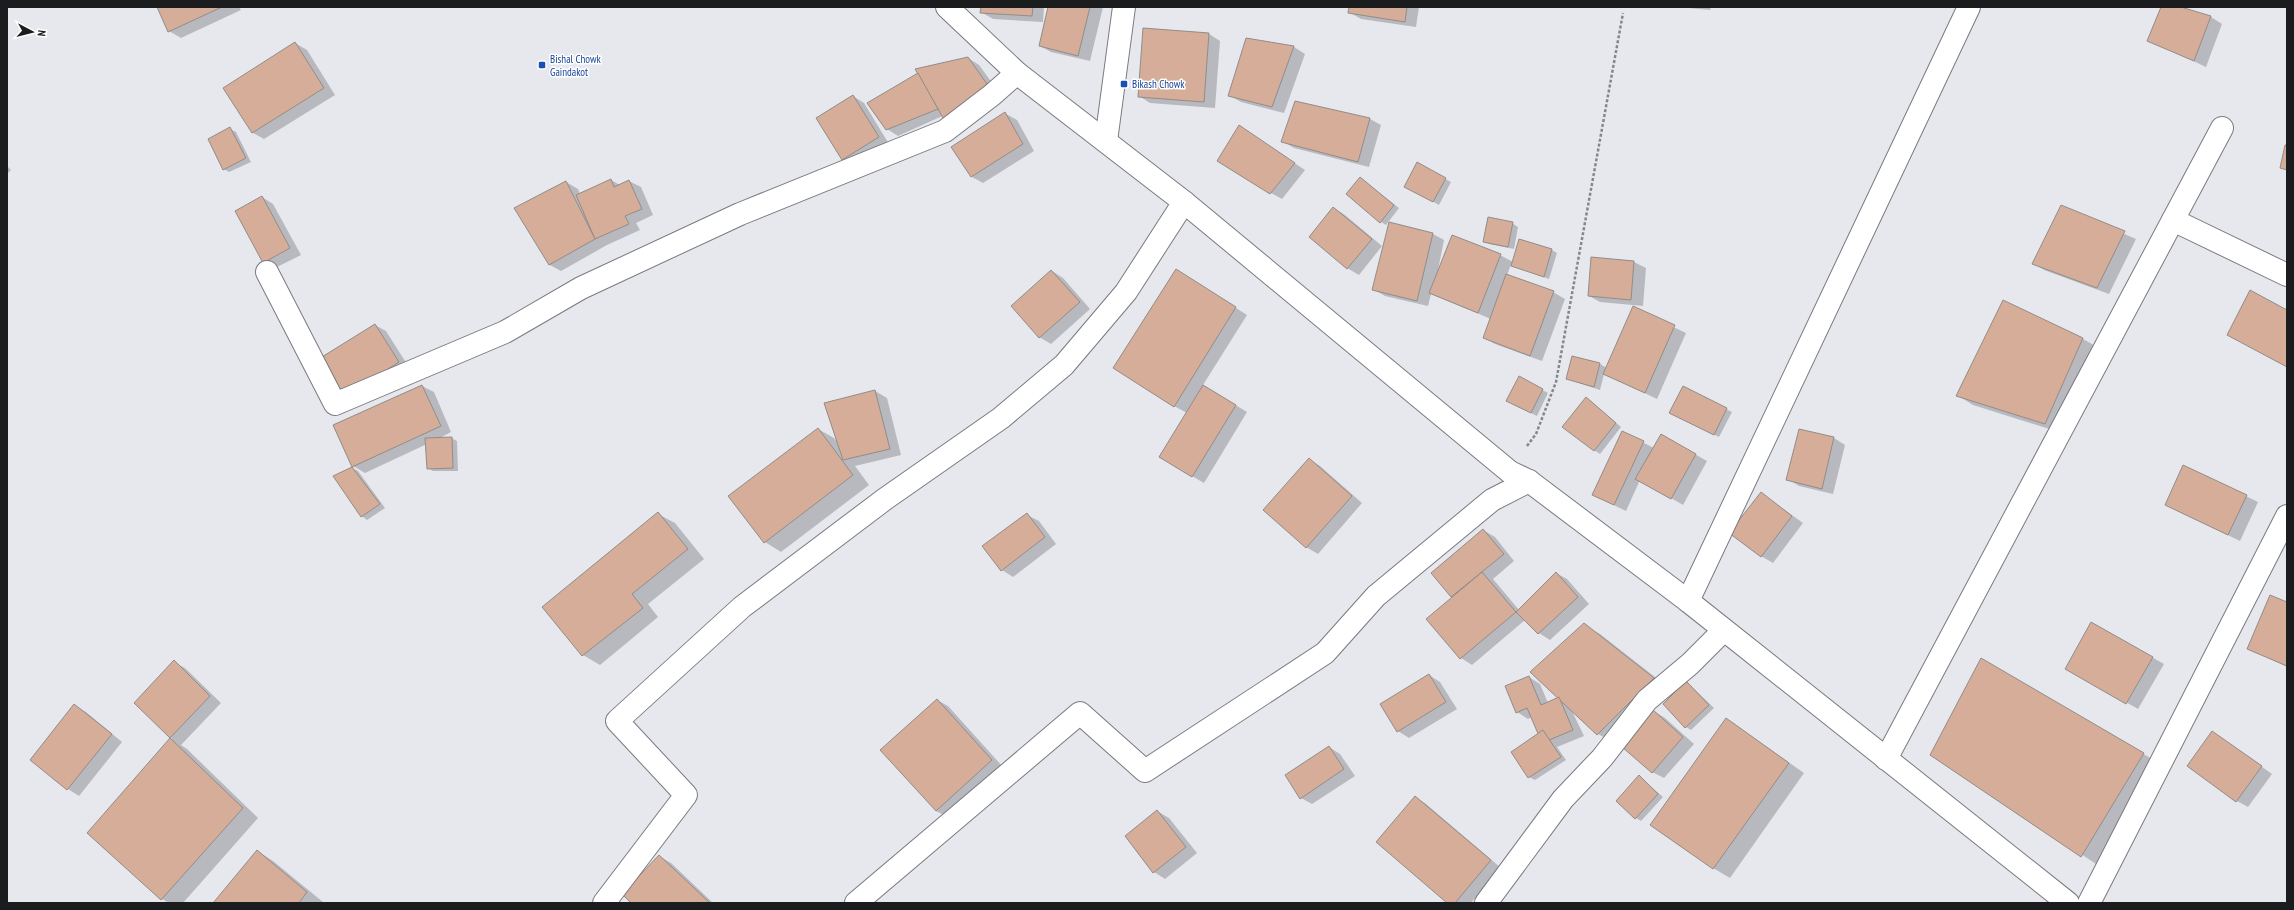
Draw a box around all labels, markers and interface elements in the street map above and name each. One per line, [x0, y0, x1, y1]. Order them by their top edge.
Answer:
north arrow [12, 12, 52, 52]
text: N [35, 29, 49, 37]
place label: Bishal Chowk Gaindakot [550, 52, 601, 79]
marker: Bishal Chowk Gaindakot [537, 60, 547, 70]
place label: Bikash Chowk [1132, 77, 1185, 91]
marker: Bikash Chowk [1119, 79, 1129, 89]

